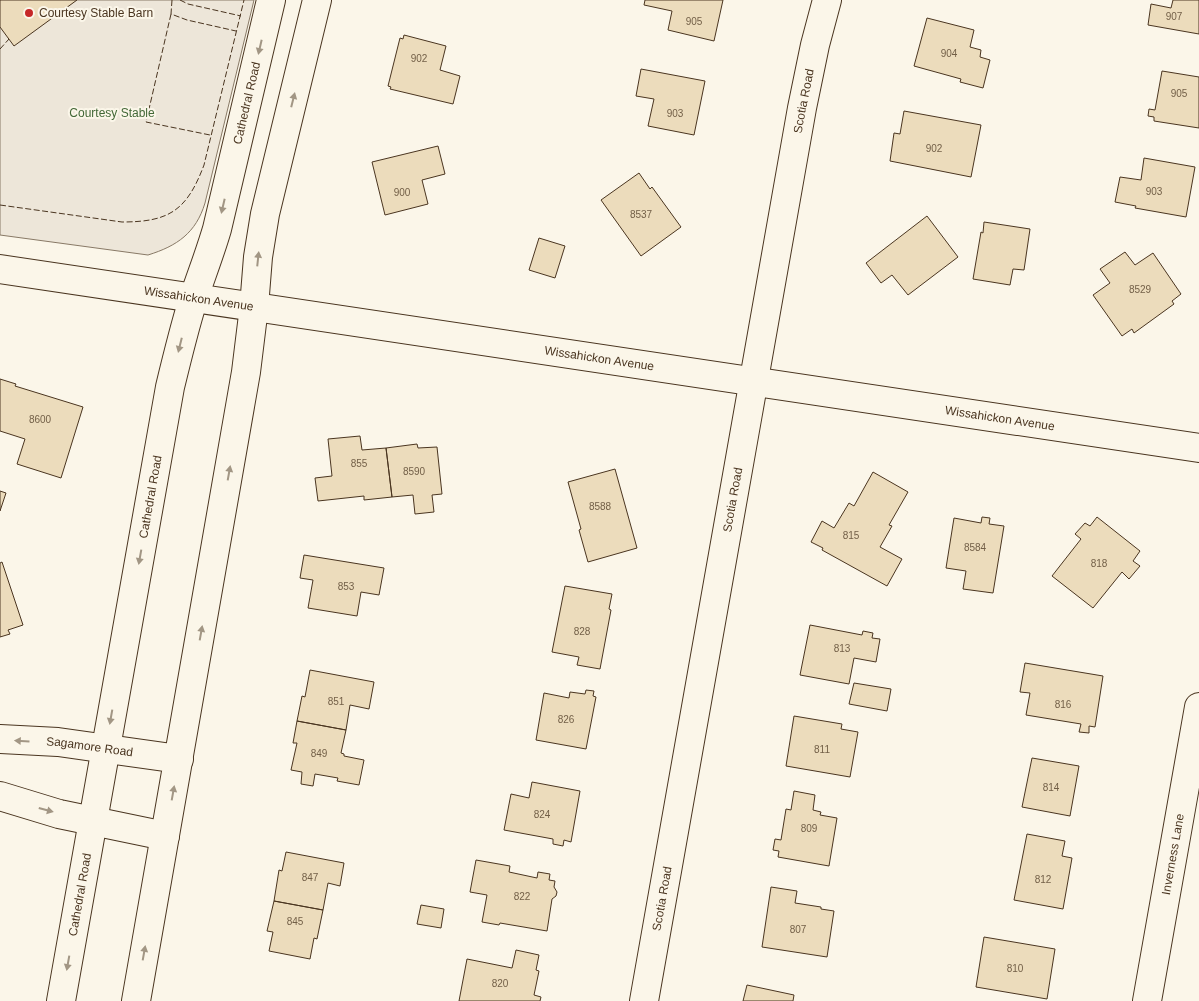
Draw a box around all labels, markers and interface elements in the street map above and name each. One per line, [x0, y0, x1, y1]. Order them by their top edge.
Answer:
place label: Courtesy Stable Barn [39, 6, 153, 20]
marker: Courtesy Stable Barn [23, 7, 35, 19]
house number: 907 [1166, 11, 1183, 22]
house number: 905 [686, 16, 703, 27]
one-way arrow [256, 40, 264, 55]
house number: 904 [941, 48, 958, 59]
house number: 902 [411, 53, 428, 64]
street label: Cathedral Road [230, 60, 263, 146]
street label: Scotia Road [791, 68, 817, 134]
house number: 905 [1171, 88, 1188, 99]
one-way arrow [289, 93, 297, 108]
park label: Courtesy Stable [69, 106, 155, 120]
house number: 903 [667, 108, 684, 119]
house number: 902 [926, 143, 943, 154]
house number: 903 [1146, 186, 1163, 197]
house number: 900 [394, 187, 411, 198]
one-way arrow [219, 198, 227, 213]
house number: 8537 [630, 209, 653, 220]
one-way arrow [254, 251, 262, 267]
street label: Wissahickon Avenue [143, 284, 255, 314]
house number: 8529 [1129, 284, 1152, 295]
one-way arrow [176, 338, 184, 353]
street label: Wissahickon Avenue [544, 343, 655, 374]
street label: Wissahickon Avenue [944, 403, 1056, 433]
house number: 8600 [29, 414, 52, 425]
street label: Cathedral Road [136, 454, 165, 540]
house number: 855 [351, 458, 368, 469]
one-way arrow [225, 465, 233, 481]
house number: 8590 [403, 466, 426, 477]
street label: Scotia Road [720, 466, 745, 533]
house number: 8588 [589, 501, 612, 512]
house number: 815 [843, 530, 860, 541]
house number: 8584 [964, 542, 987, 553]
one-way arrow [135, 549, 143, 565]
house number: 818 [1091, 558, 1108, 569]
house number: 853 [338, 581, 355, 592]
one-way arrow [197, 625, 205, 641]
house number: 828 [574, 626, 591, 637]
house number: 813 [834, 643, 851, 654]
house number: 851 [328, 696, 345, 707]
house number: 816 [1055, 699, 1072, 710]
one-way arrow [107, 709, 115, 725]
house number: 826 [558, 714, 575, 725]
street label: Sagamore Road [46, 734, 134, 759]
one-way arrow [14, 736, 30, 744]
house number: 811 [814, 744, 830, 755]
house number: 849 [311, 748, 328, 759]
house number: 814 [1043, 782, 1060, 793]
one-way arrow [169, 785, 177, 801]
one-way arrow [39, 807, 54, 815]
house number: 824 [534, 809, 551, 820]
street label: Inverness Lane [1159, 812, 1187, 896]
house number: 809 [801, 823, 818, 834]
street label: Cathedral Road [66, 852, 94, 937]
street label: Scotia Road [650, 865, 675, 932]
house number: 847 [302, 872, 319, 883]
house number: 812 [1035, 874, 1052, 885]
house number: 822 [514, 891, 531, 902]
house number: 845 [287, 916, 304, 927]
house number: 807 [790, 924, 807, 935]
one-way arrow [141, 945, 149, 961]
one-way arrow [64, 955, 72, 971]
house number: 810 [1007, 963, 1024, 974]
house number: 820 [492, 978, 509, 989]

